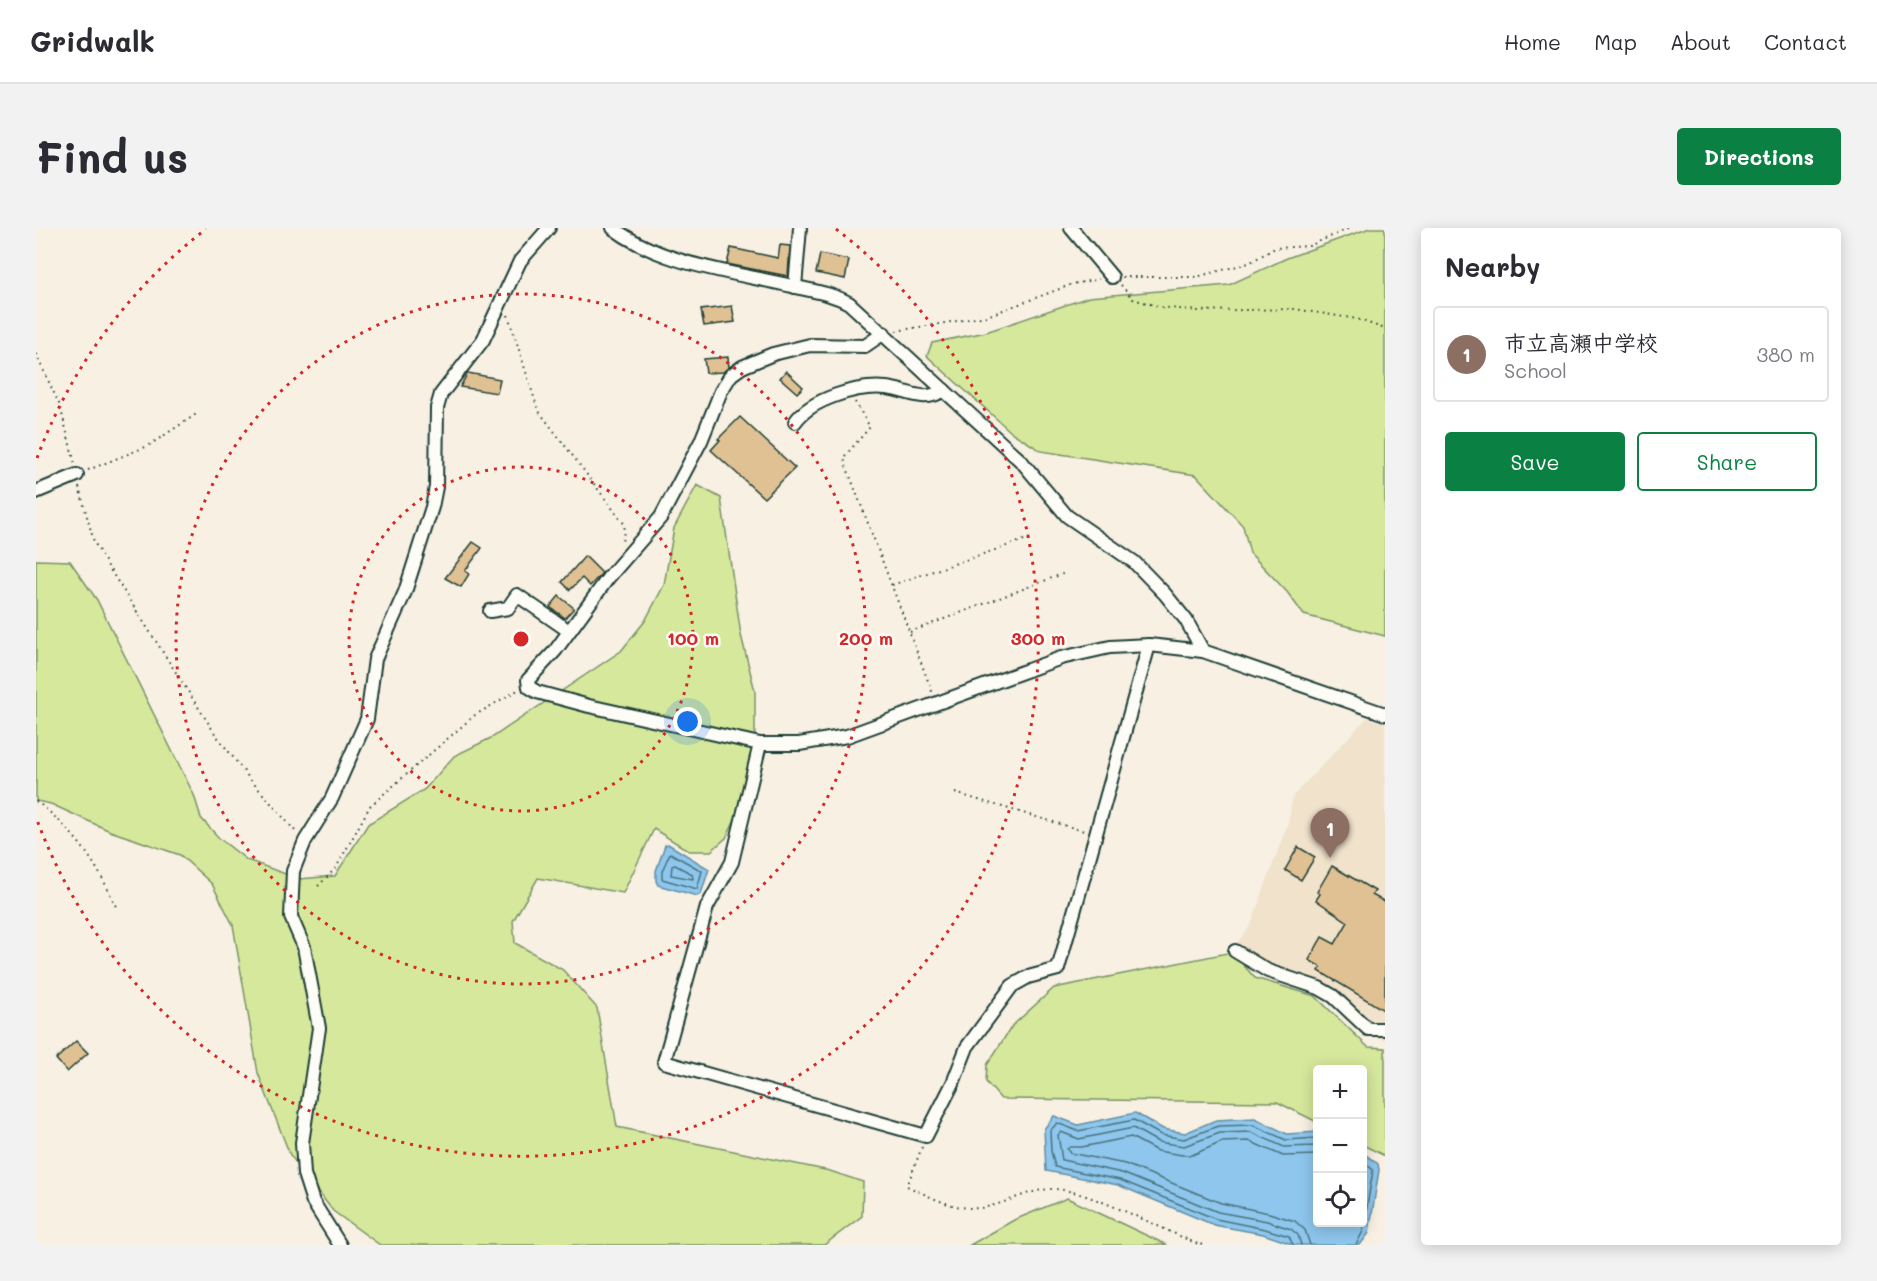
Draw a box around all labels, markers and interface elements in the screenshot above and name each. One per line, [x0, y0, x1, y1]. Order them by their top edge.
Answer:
text: Gridwalk [30, 23, 155, 59]
text: Home [1504, 28, 1561, 55]
text: Map [1594, 28, 1637, 55]
text: About [1670, 28, 1731, 55]
text: Contact [1764, 28, 1847, 55]
button: Directions [1677, 128, 1841, 185]
text: Find us [36, 129, 188, 184]
text: Nearby [1445, 250, 1540, 284]
text: 市立高瀬中学校 [1504, 328, 1658, 357]
text: 1 [1462, 341, 1471, 367]
text: 380 m [1757, 341, 1815, 367]
text: School [1504, 357, 1567, 383]
button: Save [1445, 432, 1625, 491]
button: Share [1637, 432, 1817, 491]
text: 100 m [667, 626, 719, 650]
text: 200 m [839, 626, 893, 650]
text: 300 m [1011, 626, 1065, 650]
centre of rings [511, 629, 531, 649]
your location [673, 707, 702, 736]
pin: 1 [1310, 808, 1350, 858]
map controls [1313, 1065, 1367, 1227]
button: + [1313, 1065, 1367, 1119]
button: − [1313, 1119, 1367, 1173]
button: locate [1313, 1173, 1367, 1227]

